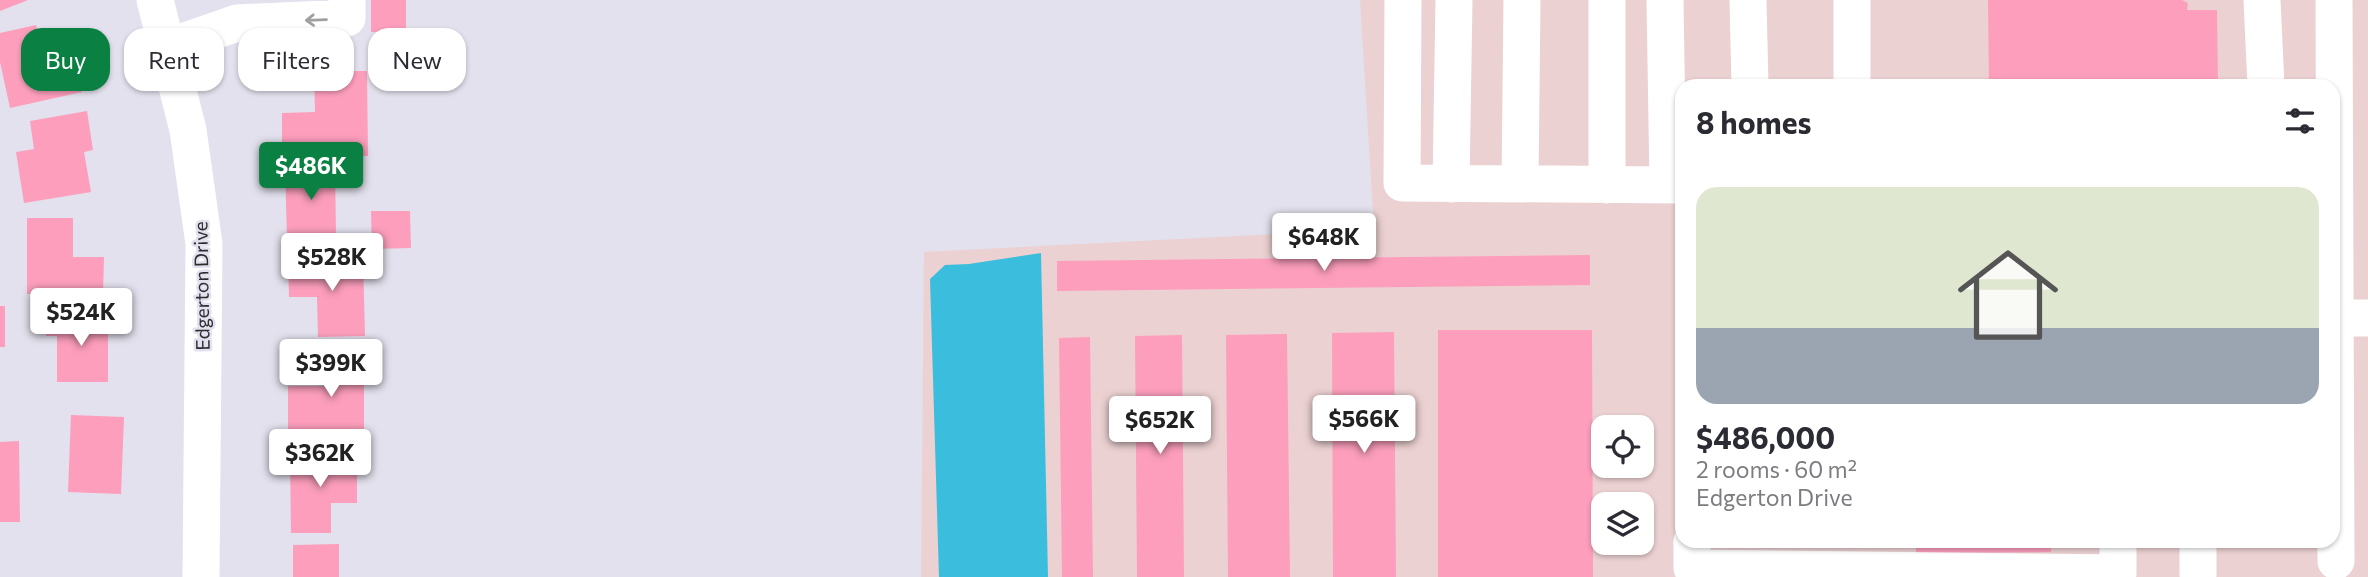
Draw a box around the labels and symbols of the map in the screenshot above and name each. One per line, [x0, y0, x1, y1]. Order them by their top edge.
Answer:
one-way arrow [305, 13, 328, 26]
pin: $486K [262, 142, 360, 202]
pin: $648K [1275, 214, 1373, 273]
street label: Edgerton Drive [188, 221, 214, 351]
pin: $528K [283, 233, 381, 293]
pin: $524K [32, 288, 130, 348]
pin: $399K [282, 340, 380, 399]
pin: $652K [1111, 396, 1209, 456]
pin: $566K [1315, 396, 1413, 455]
pin: $362K [271, 430, 369, 489]

